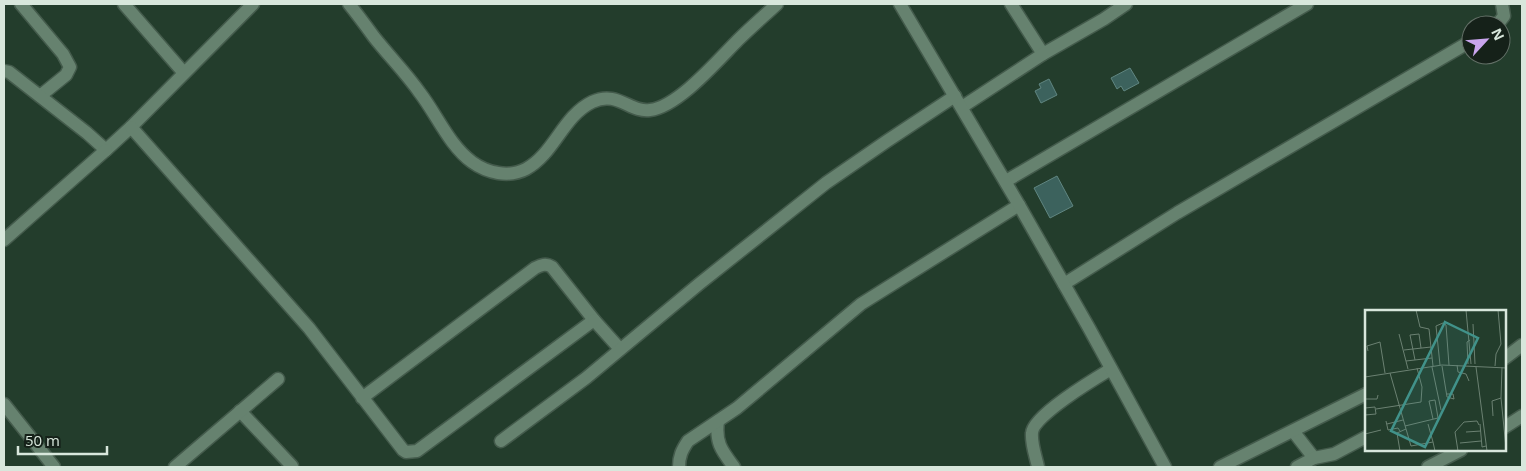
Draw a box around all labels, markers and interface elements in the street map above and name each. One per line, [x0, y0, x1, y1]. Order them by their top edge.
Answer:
north arrow [1461, 15, 1511, 65]
text: N [1487, 25, 1509, 43]
inset map [1365, 310, 1506, 451]
scale bar [18, 424, 106, 456]
text: 50 m [25, 430, 60, 450]

